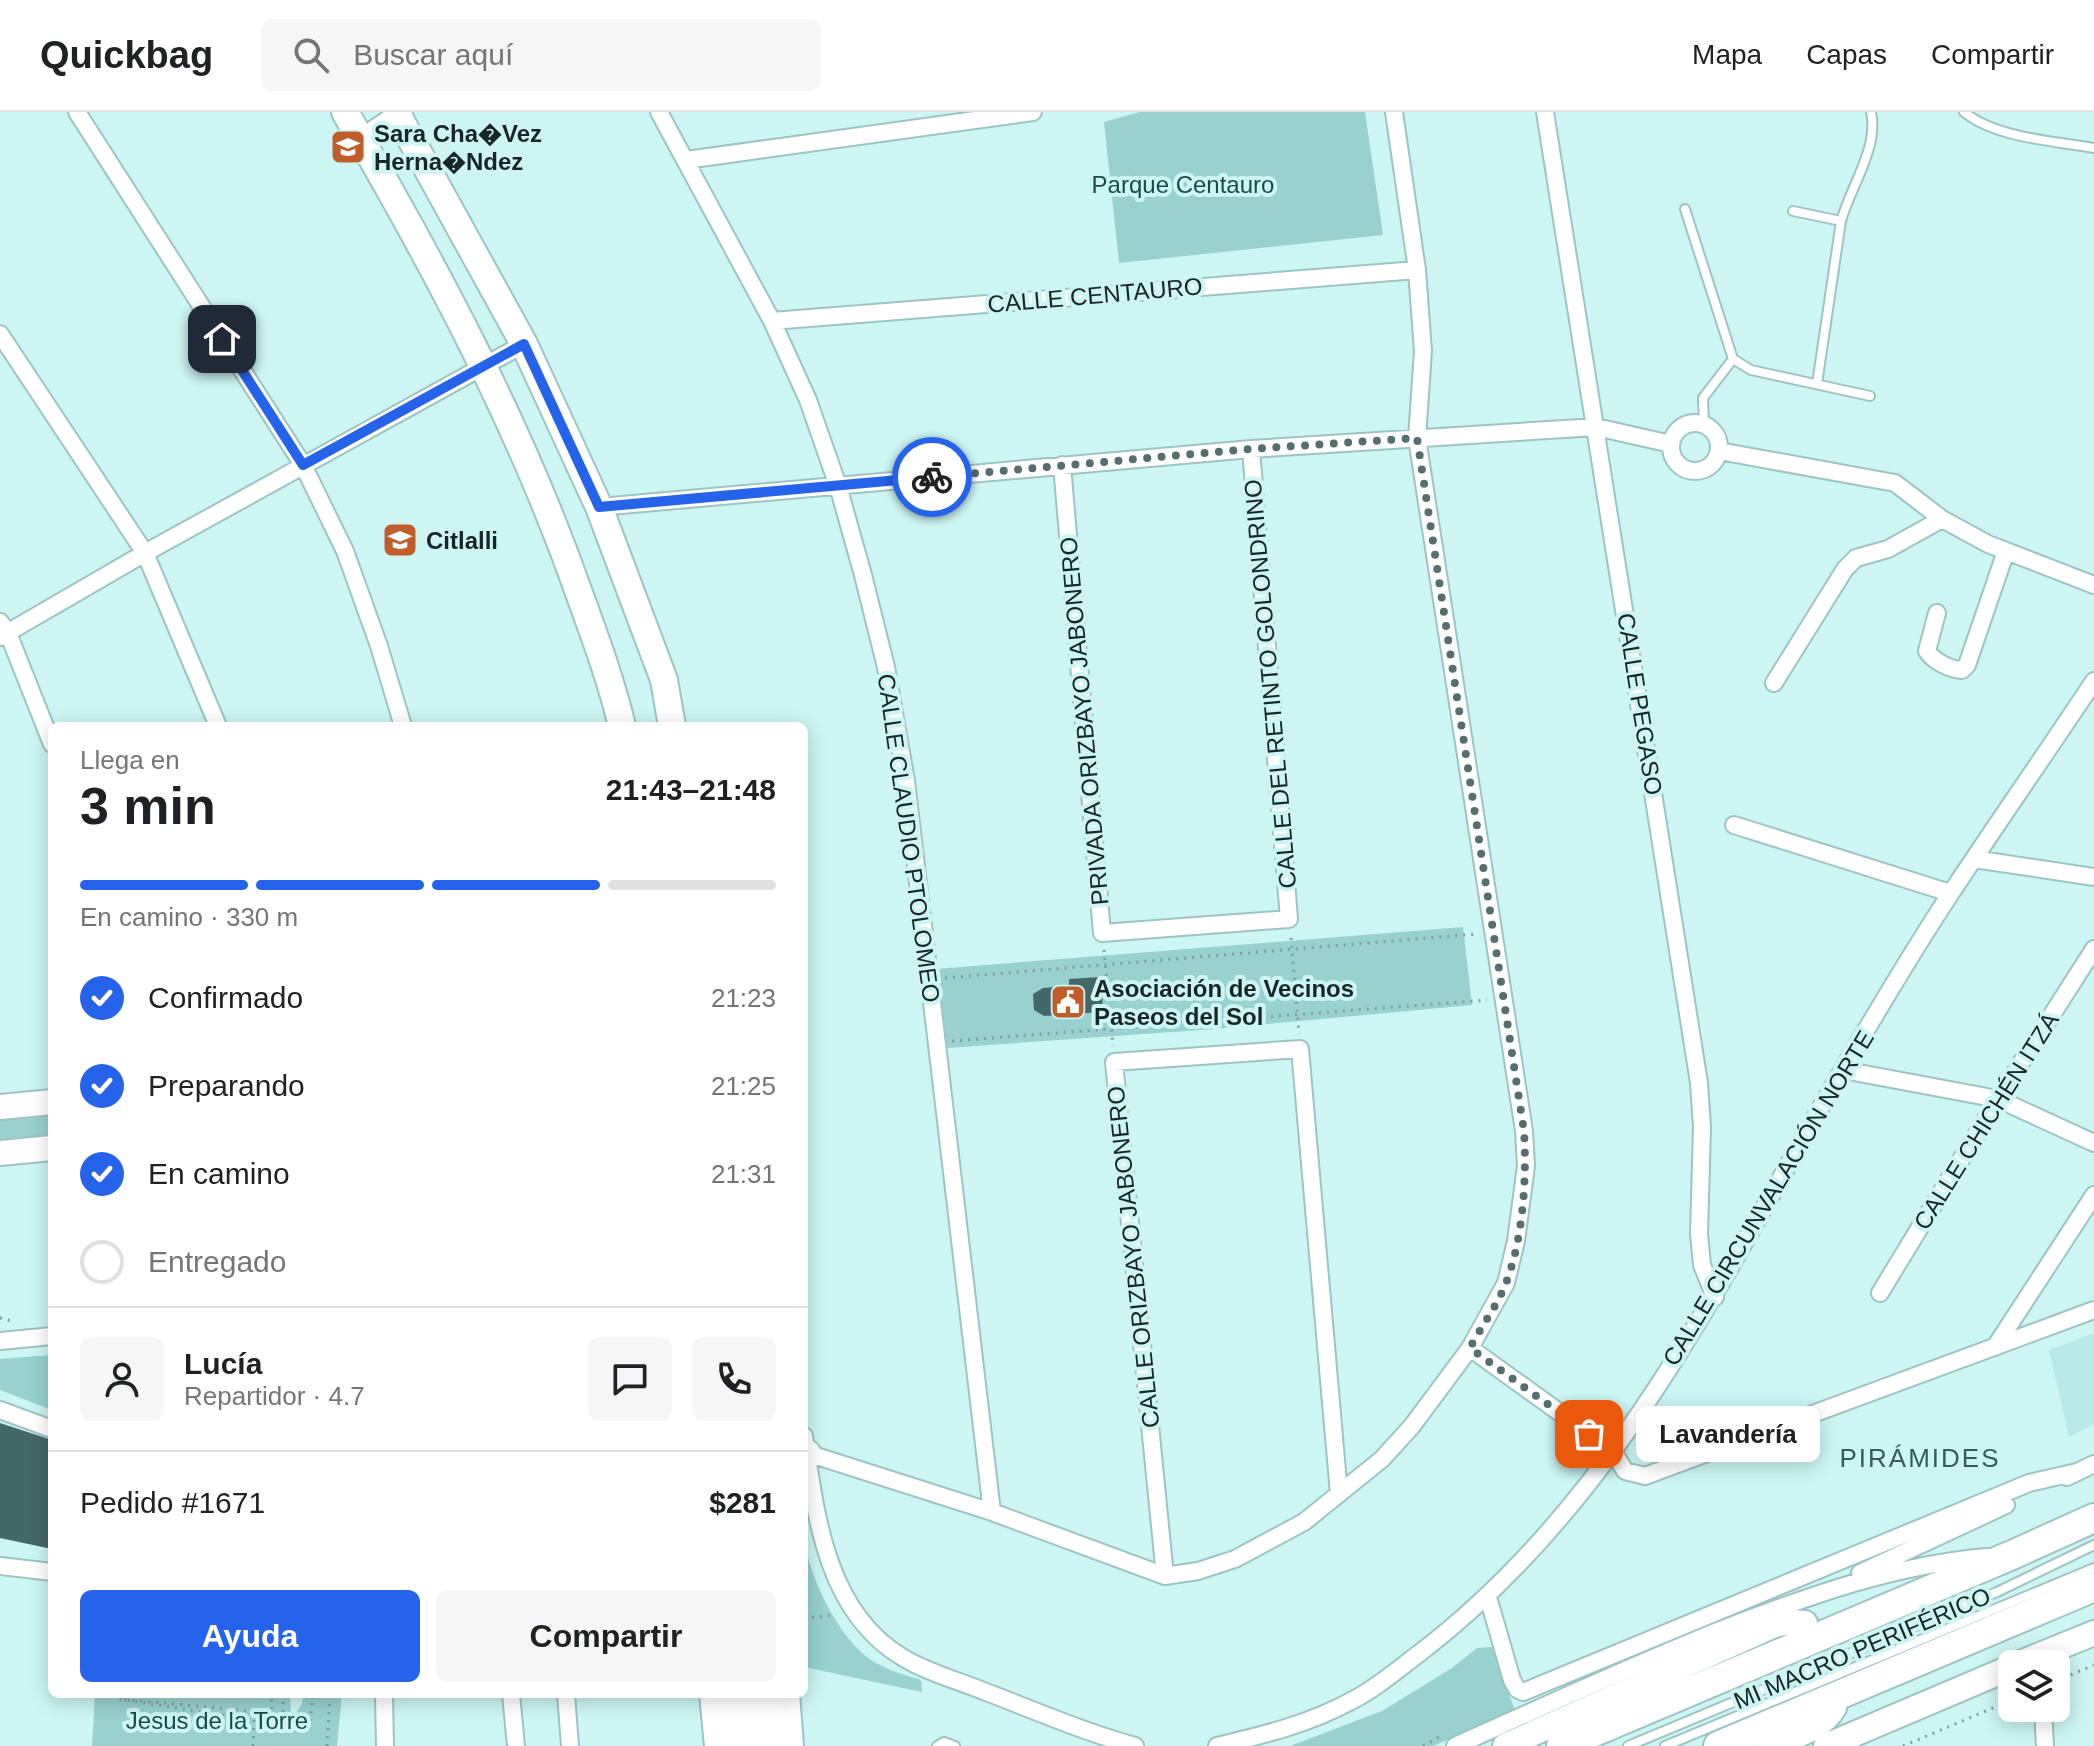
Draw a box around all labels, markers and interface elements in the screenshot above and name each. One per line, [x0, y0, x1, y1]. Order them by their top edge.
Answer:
search box [261, 19, 821, 91]
icon: search [289, 33, 333, 77]
text: Quickbag [40, 34, 213, 76]
text: Buscar aquí [353, 38, 513, 71]
text: Mapa [1692, 39, 1762, 70]
text: Capas [1806, 39, 1887, 70]
text: Compartir [1931, 39, 2054, 70]
place label: Sara Cha�Vez Herna�Ndez [374, 120, 542, 175]
school or university icon: Sara Cha�Vez Herna�Ndez [329, 128, 367, 166]
park label: Parque Centauro [1092, 171, 1274, 198]
street label: CALLE CENTAURO [986, 272, 1204, 318]
pin [188, 305, 256, 373]
icon: home [200, 317, 244, 361]
courier [892, 437, 972, 517]
icon: bike [910, 455, 954, 499]
street label: CALLE DEL RETINTO GOLONDRINO [1239, 478, 1301, 890]
school or university icon: Citlalli [381, 521, 419, 559]
place label: Citlalli [426, 527, 498, 554]
street label: PRIVADA ORIZBAYO JABONERO [1054, 536, 1114, 906]
street label: CALLE PEGASO [1612, 611, 1668, 797]
street label: CALLE CLAUDIO PTOLOMEO [873, 672, 945, 1004]
text: Llega en [80, 745, 180, 775]
text: 21:43–21:48 [606, 773, 776, 806]
text: 3 min [80, 777, 216, 835]
text: En camino · 330 m [80, 902, 298, 932]
place label: Asociación de Vecinos Paseos del Sol [1094, 975, 1354, 1030]
icon: check [80, 976, 124, 1020]
text: Confirmado [148, 981, 303, 1014]
text: 21:23 [711, 983, 776, 1013]
public building icon: Asociación de Vecinos Paseos del Sol [1049, 983, 1087, 1021]
street label: CALLE CHICHÉN ITZÁ [1908, 1008, 2064, 1234]
street label: CALLE CIRCUNVALACIÓN NORTE [1657, 1026, 1879, 1370]
icon: check [80, 1064, 124, 1108]
text: Preparando [148, 1069, 305, 1102]
text: 21:25 [711, 1071, 776, 1101]
street label: CALLE ORIZBAYO JABONERO [1102, 1085, 1164, 1429]
icon: check [80, 1152, 124, 1196]
text: En camino [148, 1157, 290, 1190]
text: 21:31 [711, 1159, 776, 1189]
text: Entregado [148, 1245, 286, 1278]
button: person [80, 1337, 164, 1421]
button: chat [588, 1337, 672, 1421]
button: phone [692, 1337, 776, 1421]
text: Lucía [184, 1347, 262, 1380]
text: Repartidor · 4.7 [184, 1381, 365, 1411]
pin [1555, 1400, 1623, 1468]
callout: Lavandería [1637, 1406, 1821, 1462]
icon: bag [1567, 1412, 1611, 1456]
text: Lavandería [1659, 1419, 1797, 1449]
district label: PIRÁMIDES [1839, 1443, 2001, 1473]
text: Pedido #1671 [80, 1486, 265, 1519]
text: $281 [709, 1486, 776, 1519]
street label: MI MACRO PERIFÉRICO [1730, 1582, 1994, 1714]
button: Ayuda [80, 1590, 420, 1682]
button: Compartir [436, 1590, 776, 1682]
map controls [1998, 1650, 2070, 1722]
button: layers [1998, 1650, 2070, 1722]
park label: Jesus de la Torre [126, 1707, 308, 1734]

